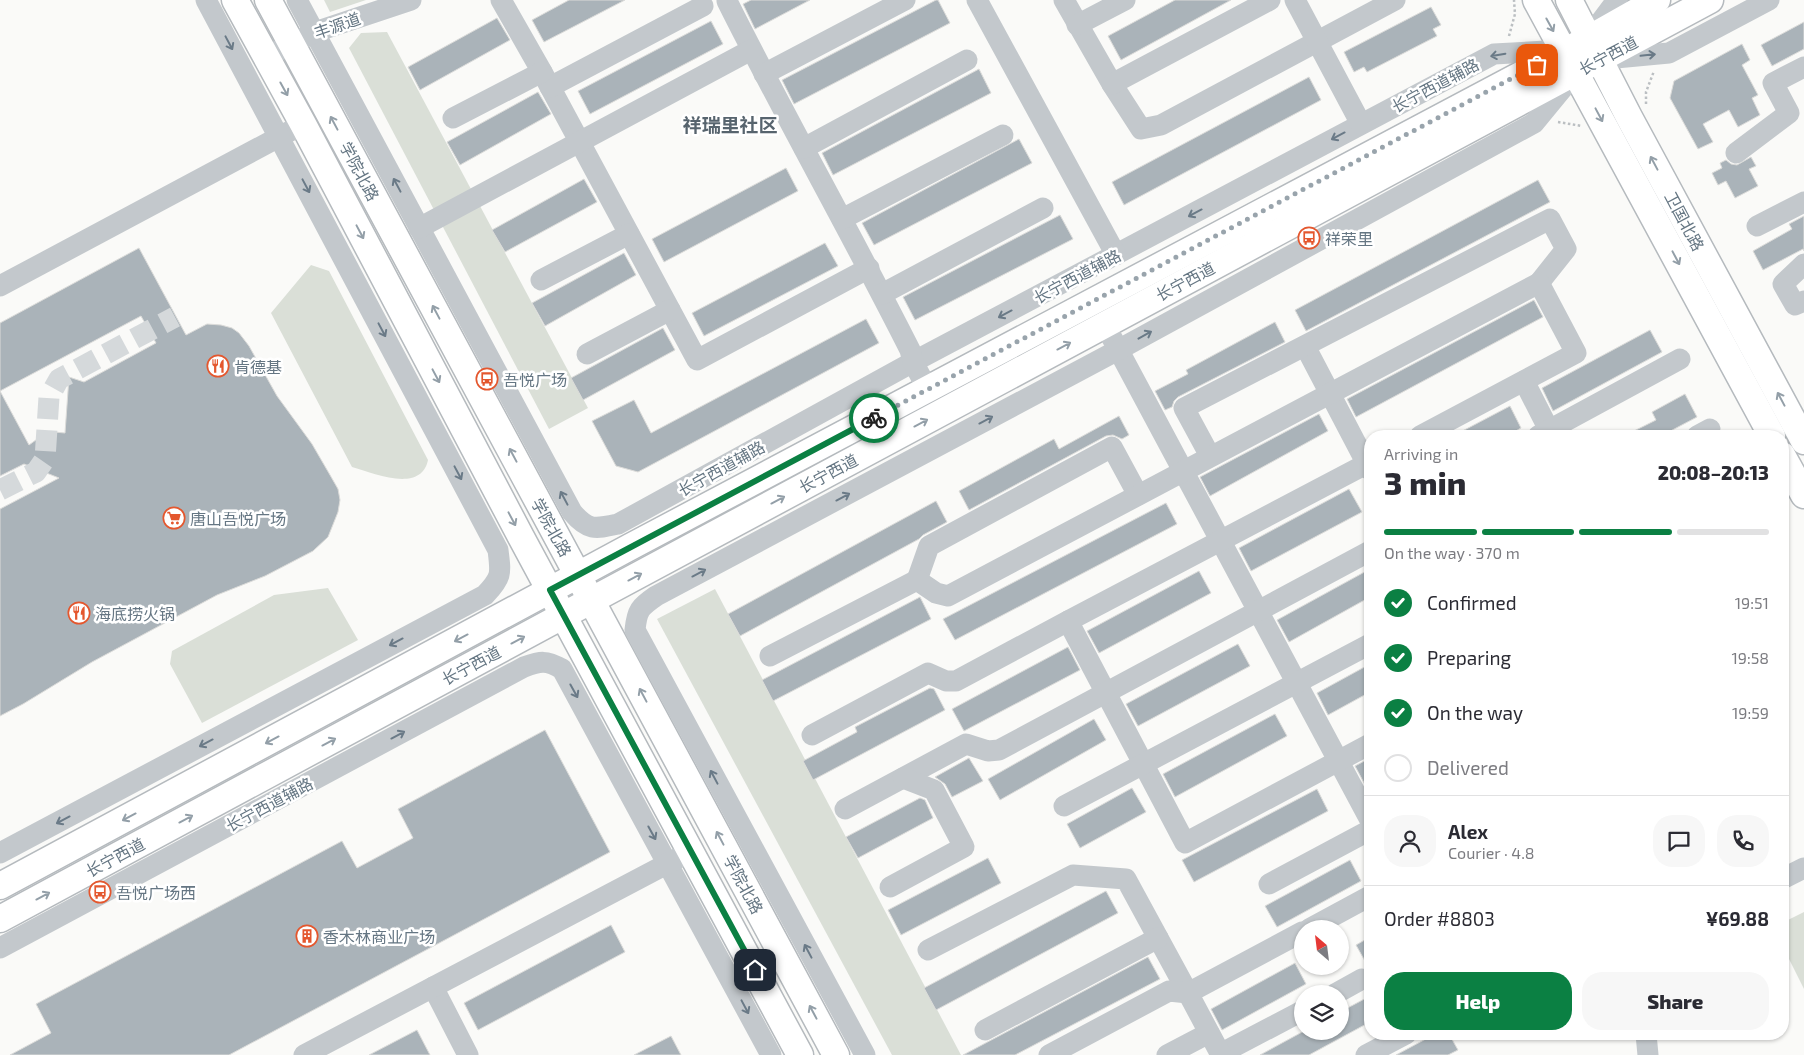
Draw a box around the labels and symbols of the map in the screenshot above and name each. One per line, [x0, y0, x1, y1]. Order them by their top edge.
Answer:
street label: 丰源道 [311, 8, 363, 42]
one-way arrow [1546, 17, 1555, 32]
street label: 长宁西道 [1575, 32, 1641, 78]
one-way arrow [225, 35, 234, 50]
pin [1516, 44, 1558, 86]
one-way arrow [1491, 50, 1507, 60]
one-way arrow [1640, 50, 1656, 60]
street label: 长宁西道辅路 [1388, 54, 1482, 116]
one-way arrow [279, 81, 289, 96]
one-way arrow [1594, 107, 1604, 122]
district label: 祥瑞里社区 [682, 113, 778, 136]
one-way arrow [329, 116, 338, 131]
one-way arrow [1331, 132, 1346, 141]
street label: 学院北路 [337, 138, 383, 204]
one-way arrow [1649, 156, 1659, 171]
one-way arrow [302, 178, 311, 193]
one-way arrow [392, 178, 401, 193]
street label: 卫国北路 [1662, 188, 1708, 254]
one-way arrow [1188, 209, 1203, 218]
one-way arrow [356, 224, 365, 239]
bus stop icon: 祥荣里 [1297, 226, 1321, 250]
place label: 祥荣里 [1325, 229, 1373, 248]
street label: 长宁西道辅路 [1030, 245, 1124, 307]
one-way arrow [1672, 250, 1681, 265]
street label: 长宁西道 [1152, 258, 1218, 304]
one-way arrow [431, 305, 441, 320]
one-way arrow [998, 310, 1013, 319]
one-way arrow [377, 322, 387, 337]
one-way arrow [1137, 330, 1152, 340]
one-way arrow [1057, 341, 1072, 351]
restaurant icon: 肯德基 [206, 354, 230, 378]
place label: 肯德基 [234, 357, 282, 376]
bus stop icon: 吾悦广场 [475, 367, 499, 391]
one-way arrow [431, 368, 441, 383]
place label: 吾悦广场 [503, 370, 567, 389]
one-way arrow [1776, 391, 1786, 406]
courier [849, 393, 899, 443]
one-way arrow [978, 415, 993, 424]
one-way arrow [914, 418, 929, 428]
street label: 长宁西道辅路 [674, 436, 768, 500]
one-way arrow [508, 448, 518, 463]
street label: 长宁西道 [795, 450, 861, 496]
one-way arrow [453, 466, 463, 480]
one-way arrow [559, 491, 569, 506]
one-way arrow [835, 492, 850, 501]
street label: 学院北路 [528, 494, 576, 560]
one-way arrow [770, 495, 785, 504]
supermarket icon: 唐山吾悦广场 [162, 506, 186, 530]
place label: 唐山吾悦广场 [190, 509, 286, 528]
one-way arrow [507, 512, 517, 527]
one-way arrow [692, 568, 707, 578]
one-way arrow [627, 572, 642, 581]
restaurant icon: 海底捞火锅 [67, 601, 91, 625]
place label: 海底捞火锅 [95, 604, 175, 623]
one-way arrow [454, 633, 469, 643]
one-way arrow [510, 634, 525, 644]
one-way arrow [389, 638, 404, 647]
street label: 长宁西道 [438, 642, 504, 688]
one-way arrow [570, 683, 579, 698]
one-way arrow [638, 688, 647, 703]
one-way arrow [390, 730, 405, 740]
one-way arrow [265, 736, 280, 745]
one-way arrow [321, 737, 336, 746]
one-way arrow [199, 738, 214, 748]
one-way arrow [709, 770, 718, 785]
street label: 长宁西道辅路 [222, 773, 316, 835]
one-way arrow [122, 813, 137, 822]
one-way arrow [178, 814, 193, 823]
one-way arrow [56, 815, 71, 825]
one-way arrow [647, 826, 657, 841]
one-way arrow [715, 831, 724, 846]
street label: 长宁西道 [82, 834, 148, 880]
street label: 学院北路 [721, 851, 767, 917]
bus stop icon: 吾悦广场西 [88, 880, 112, 904]
place label: 吾悦广场西 [116, 883, 196, 902]
one-way arrow [35, 891, 50, 900]
north arrow [1294, 920, 1349, 975]
building icon: 香木林商业广场 [295, 924, 319, 948]
place label: 香木林商业广场 [323, 927, 435, 946]
one-way arrow [803, 943, 813, 958]
pin [734, 949, 776, 991]
one-way arrow [741, 1000, 751, 1014]
one-way arrow [808, 1005, 817, 1020]

